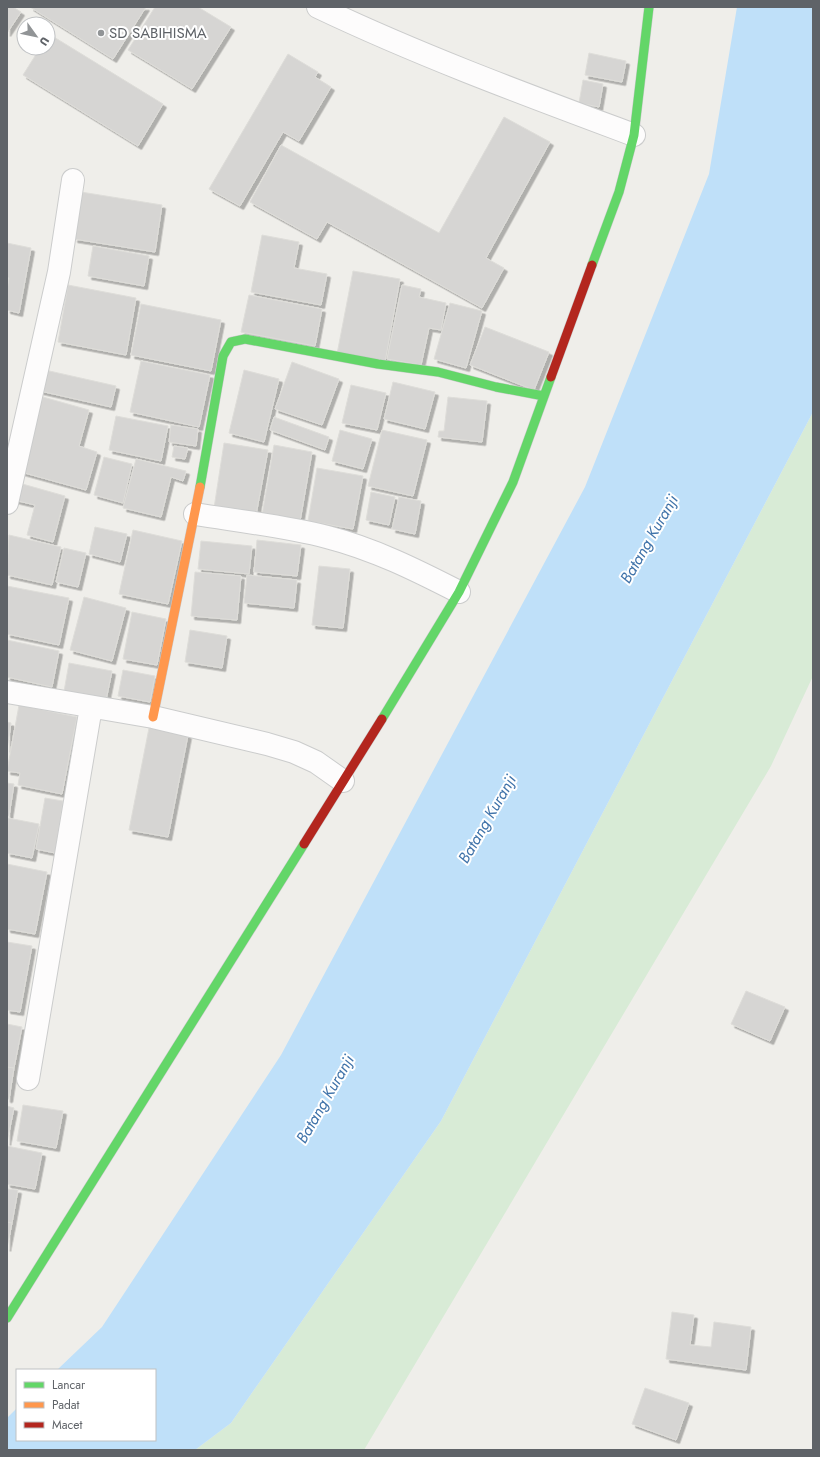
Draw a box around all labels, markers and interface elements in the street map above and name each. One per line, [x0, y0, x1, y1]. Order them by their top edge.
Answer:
north arrow [16, 16, 56, 56]
place label: SD SABIHISMA [109, 22, 207, 44]
marker: SD SABIHISMA [96, 28, 106, 38]
text: U [36, 34, 53, 49]
water label: Batang Kuranji [614, 490, 684, 587]
water label: Batang Kuranji [452, 770, 522, 867]
water label: Batang Kuranji [290, 1050, 360, 1147]
legend [16, 1369, 156, 1441]
text: Lancar [52, 1376, 86, 1394]
text: Padat [52, 1396, 80, 1414]
text: Macet [52, 1416, 82, 1434]

